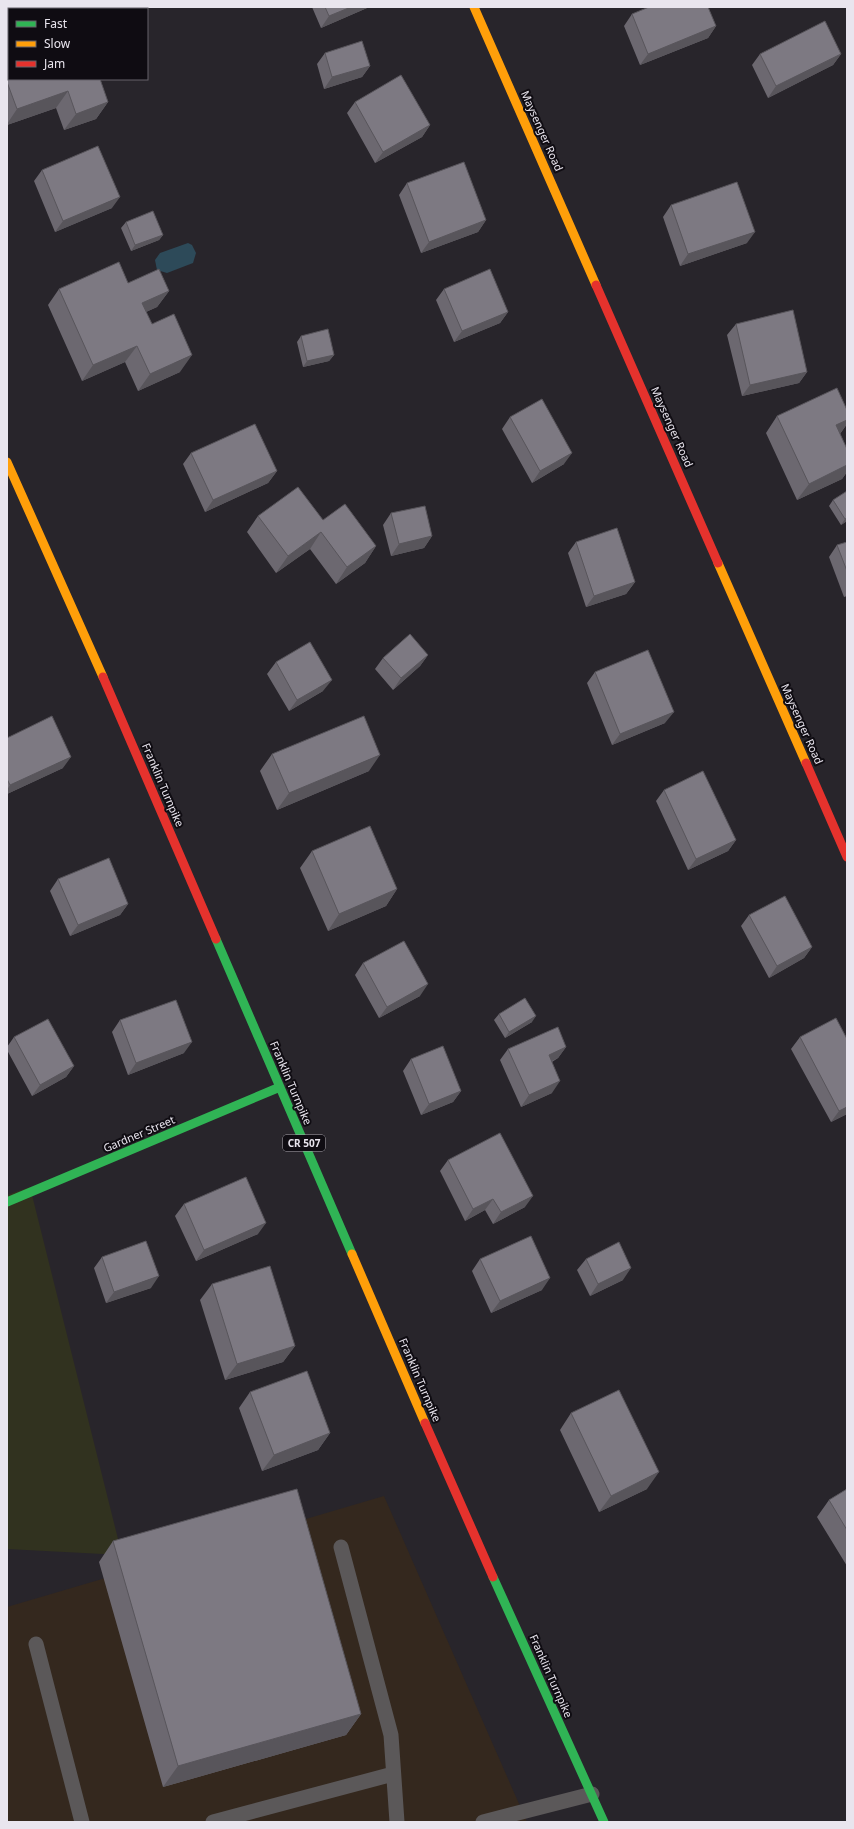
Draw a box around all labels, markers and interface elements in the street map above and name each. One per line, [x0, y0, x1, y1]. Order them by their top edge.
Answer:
legend [8, 8, 148, 80]
text: Fast [44, 15, 68, 32]
text: Slow [44, 35, 71, 52]
text: Jam [43, 55, 65, 72]
street label: Maysenger Road [518, 88, 567, 174]
street label: Maysenger Road [648, 384, 697, 470]
street label: Maysenger Road [778, 681, 827, 767]
street label: Franklin Turnpike [139, 741, 188, 829]
street label: Franklin Turnpike [267, 1039, 316, 1127]
street label: Gardner Street [101, 1112, 177, 1155]
road number: CR 507 [283, 1135, 325, 1151]
street label: Franklin Turnpike [396, 1336, 445, 1424]
street label: Franklin Turnpike [526, 1632, 577, 1720]

